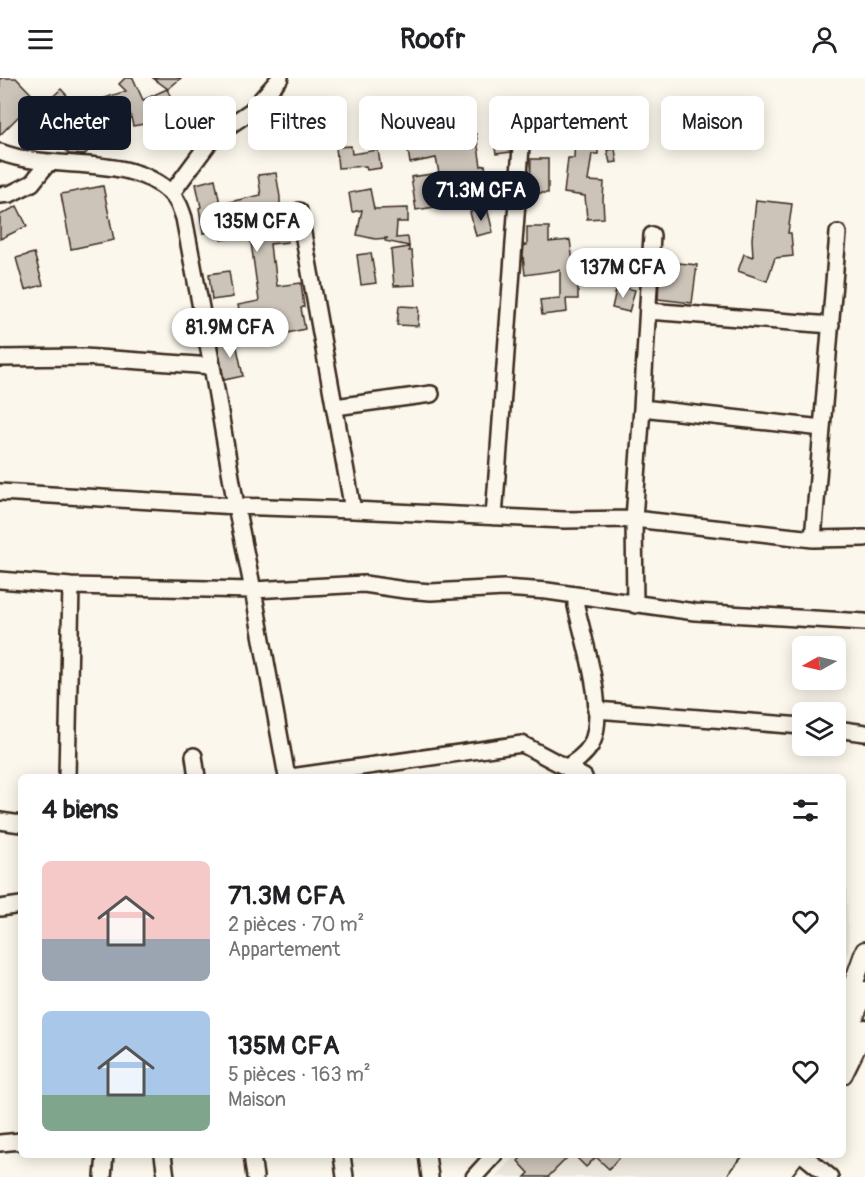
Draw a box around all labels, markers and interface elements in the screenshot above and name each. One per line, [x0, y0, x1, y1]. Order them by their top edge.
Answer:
icon: menu [24, 23, 57, 56]
text: Roofr [400, 23, 465, 56]
icon: person [808, 23, 841, 56]
chip: Acheter [18, 96, 131, 150]
chip: Louer [143, 96, 236, 150]
chip: Filtres [248, 96, 347, 150]
chip: Nouveau [359, 96, 477, 150]
chip: Appartement [489, 96, 649, 150]
chip: Maison [661, 96, 764, 150]
pin: 71.3M CFA [412, 171, 550, 222]
text: 71.3M CFA [436, 178, 526, 203]
pin: 135M CFA [195, 202, 319, 253]
text: 135M CFA [214, 209, 300, 234]
pin: 137M CFA [561, 248, 685, 299]
text: 137M CFA [580, 255, 666, 280]
pin: 81.9M CFA [161, 308, 299, 359]
text: 81.9M CFA [186, 315, 274, 340]
north arrow [792, 636, 846, 690]
map controls [792, 636, 846, 756]
button: layers [792, 702, 846, 756]
text: 4 biens [42, 794, 118, 826]
icon: filters [789, 794, 822, 827]
text: 71.3M CFA [228, 880, 345, 912]
icon: home [90, 885, 162, 957]
icon: heart [789, 905, 822, 938]
text: 2 pièces · 70 m² [228, 912, 364, 937]
text: Appartement [228, 937, 340, 962]
text: 135M CFA [228, 1030, 340, 1062]
icon: home [90, 1035, 162, 1107]
icon: heart [789, 1055, 822, 1088]
text: 5 pièces · 163 m² [228, 1062, 371, 1087]
text: Maison [228, 1087, 286, 1112]

